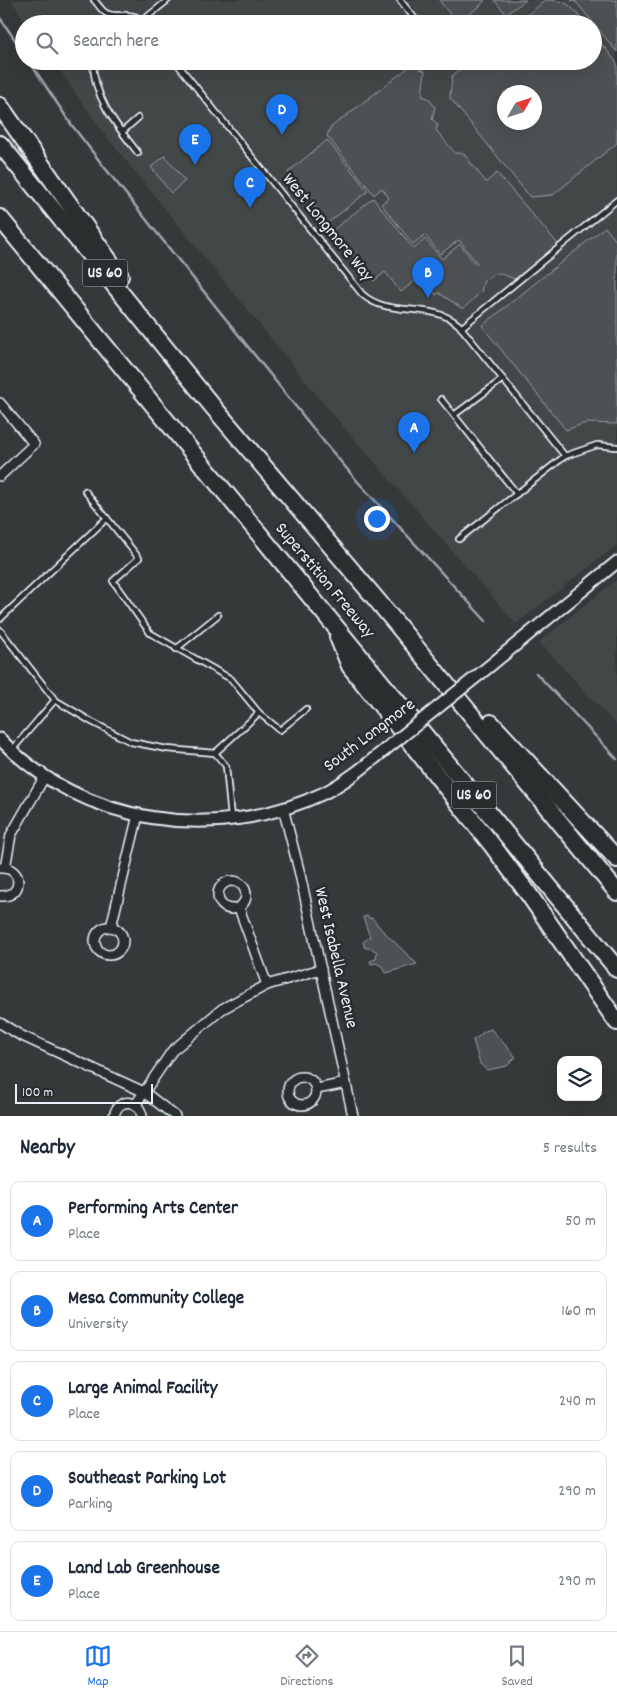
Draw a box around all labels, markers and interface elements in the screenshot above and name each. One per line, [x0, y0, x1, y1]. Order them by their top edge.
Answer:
search box [15, 15, 602, 70]
icon: search [33, 29, 61, 57]
text: Search here [73, 29, 159, 56]
north arrow [497, 85, 542, 130]
pin: D [266, 94, 298, 135]
pin: E [179, 124, 211, 165]
pin: C [234, 167, 266, 208]
street label: West Longmore Way [275, 168, 379, 288]
pin: B [412, 257, 444, 298]
road number: US 60 [82, 260, 128, 286]
pin: A [398, 412, 430, 453]
your location [364, 506, 390, 532]
street label: Superstition Freeway [268, 518, 380, 645]
street label: South Longmore [319, 693, 421, 779]
road number: US 60 [452, 782, 496, 808]
street label: West Isabella Avenue [307, 885, 363, 1031]
map controls [557, 1056, 602, 1101]
button: layers [557, 1056, 602, 1101]
scale bar [15, 1081, 152, 1104]
text: 100 m [22, 1083, 53, 1103]
text: Nearby [20, 1134, 75, 1164]
text: 5 results [543, 1137, 597, 1160]
text: Performing Arts Center [68, 1196, 238, 1223]
text: A [33, 1210, 41, 1233]
text: 50 m [565, 1210, 596, 1233]
text: Place [68, 1223, 100, 1246]
text: Mesa Community College [68, 1286, 244, 1313]
text: B [33, 1300, 41, 1323]
text: 160 m [561, 1300, 596, 1323]
text: University [68, 1313, 128, 1336]
text: Large Animal Facility [68, 1376, 217, 1403]
text: C [33, 1390, 41, 1413]
text: 240 m [559, 1390, 596, 1413]
text: Place [68, 1403, 100, 1426]
text: Southeast Parking Lot [68, 1466, 226, 1493]
text: D [33, 1480, 41, 1503]
text: 290 m [558, 1480, 596, 1503]
text: Parking [68, 1493, 113, 1516]
text: Land Lab Greenhouse [68, 1556, 220, 1583]
text: E [33, 1570, 41, 1593]
text: 290 m [558, 1570, 596, 1593]
text: Place [68, 1583, 100, 1606]
tab: Map [84, 1642, 112, 1692]
tab: Directions [280, 1642, 333, 1692]
tab: Saved [502, 1642, 533, 1692]

